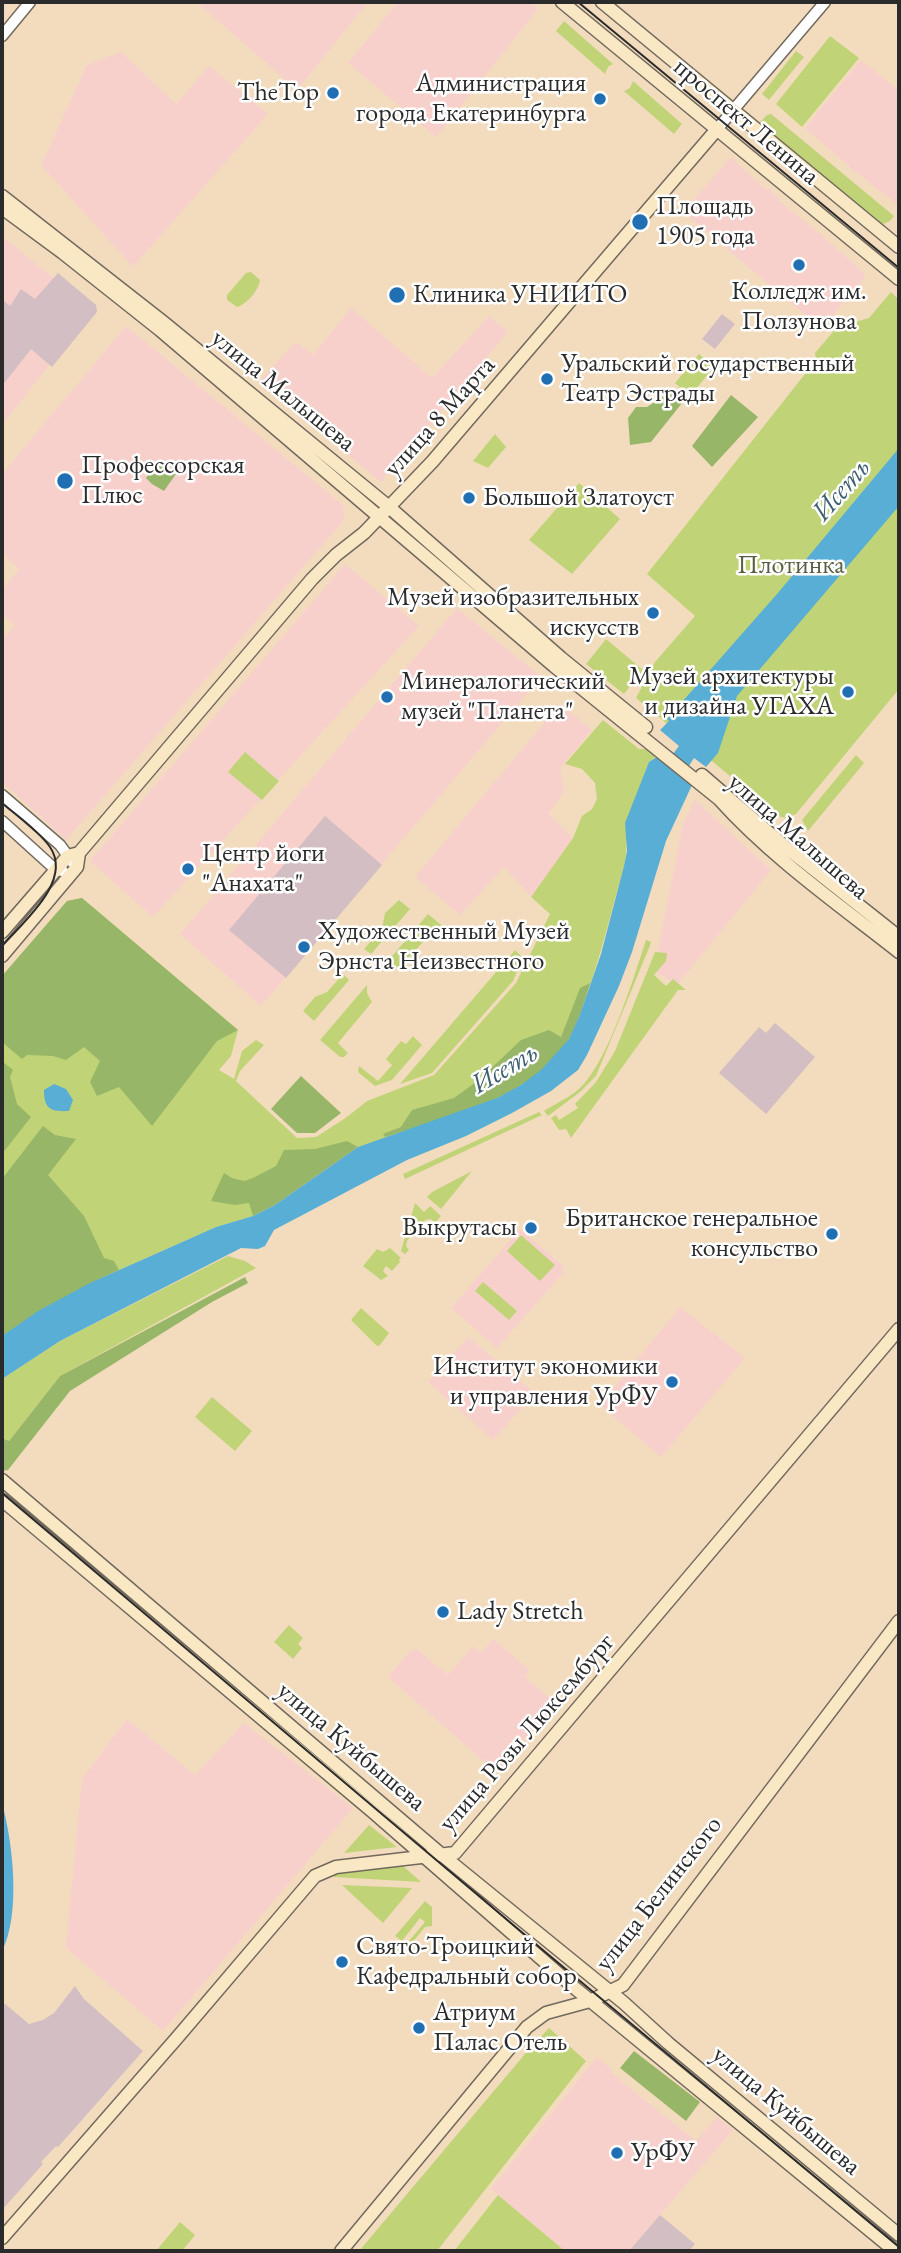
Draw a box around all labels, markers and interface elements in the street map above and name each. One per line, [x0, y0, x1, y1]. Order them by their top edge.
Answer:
street label: проспект Ленина [667, 52, 825, 192]
place label: Администрация города Екатеринбурга [356, 68, 586, 130]
place label: TheTop [237, 77, 319, 109]
marker: TheTop [325, 85, 341, 101]
marker: Администрация города Екатеринбурга [592, 91, 608, 107]
place label: Площадь 1905 года [656, 191, 755, 252]
marker: Площадь 1905 года [630, 212, 650, 232]
marker: Колледж им. Ползунова [791, 257, 807, 273]
place label: Колледж им. Ползунова [731, 276, 867, 338]
place label: Клиника УНИИТО [413, 279, 627, 311]
marker: Клиника УНИИТО [387, 285, 407, 305]
street label: улица Малышева [204, 323, 362, 459]
place label: Уральский государственный Театр Эстрады [561, 348, 855, 410]
street label: улица 8 Марта [378, 350, 502, 484]
marker: Уральский государственный Театр Эстрады [539, 371, 555, 387]
place label: Профессорская Плюс [81, 450, 245, 512]
water label: Исеть [806, 452, 878, 528]
marker: Профессорская Плюс [55, 471, 75, 491]
place label: Большой Златоуст [483, 482, 674, 514]
marker: Большой Златоуст [461, 490, 477, 506]
park label: Плотинка [737, 550, 845, 582]
place label: Музей изобразительных искусств [387, 582, 639, 644]
marker: Музей изобразительных искусств [645, 605, 661, 621]
place label: Музей архитектуры и дизайна УГАХА [629, 661, 834, 722]
place label: Минералогический музей "Планета" [401, 666, 605, 728]
marker: Музей архитектуры и дизайна УГАХА [840, 684, 856, 700]
marker: Минералогический музей "Планета" [379, 689, 395, 705]
street label: улица Малышева [721, 767, 875, 907]
place label: Центр йоги "Анахата" [202, 838, 325, 900]
marker: Центр йоги "Анахата" [180, 861, 196, 877]
place label: Художественный Музей Эрнста Неизвестного [318, 916, 570, 978]
marker: Художественный Музей Эрнста Неизвестного [296, 939, 312, 955]
water label: Исеть [465, 1036, 545, 1102]
place label: Британское генеральное консульство [565, 1203, 818, 1264]
place label: Выкрутасы [402, 1212, 517, 1244]
marker: Выкрутасы [523, 1220, 539, 1236]
marker: Британское генеральное консульство [824, 1226, 840, 1242]
place label: Институт экономики и управления УрФУ [433, 1351, 658, 1412]
marker: Институт экономики и управления УрФУ [664, 1374, 680, 1390]
place label: Lady Stretch [457, 1596, 584, 1628]
marker: Lady Stretch [435, 1604, 451, 1620]
street label: улица Розы Люксембург [433, 1628, 621, 1838]
street label: улица Куйбышева [270, 1676, 432, 1818]
street label: улица Белинского [589, 1810, 729, 1978]
place label: Свято-Троицкий Кафедральный собор [356, 1931, 577, 1993]
marker: Свято-Троицкий Кафедральный собор [334, 1954, 350, 1970]
place label: Атриум Палас Отель [433, 1997, 567, 2058]
marker: Атриум Палас Отель [411, 2020, 427, 2036]
street label: улица Куйбышева [705, 2040, 867, 2182]
place label: УрФУ [631, 2137, 695, 2169]
marker: УрФУ [609, 2145, 625, 2161]

